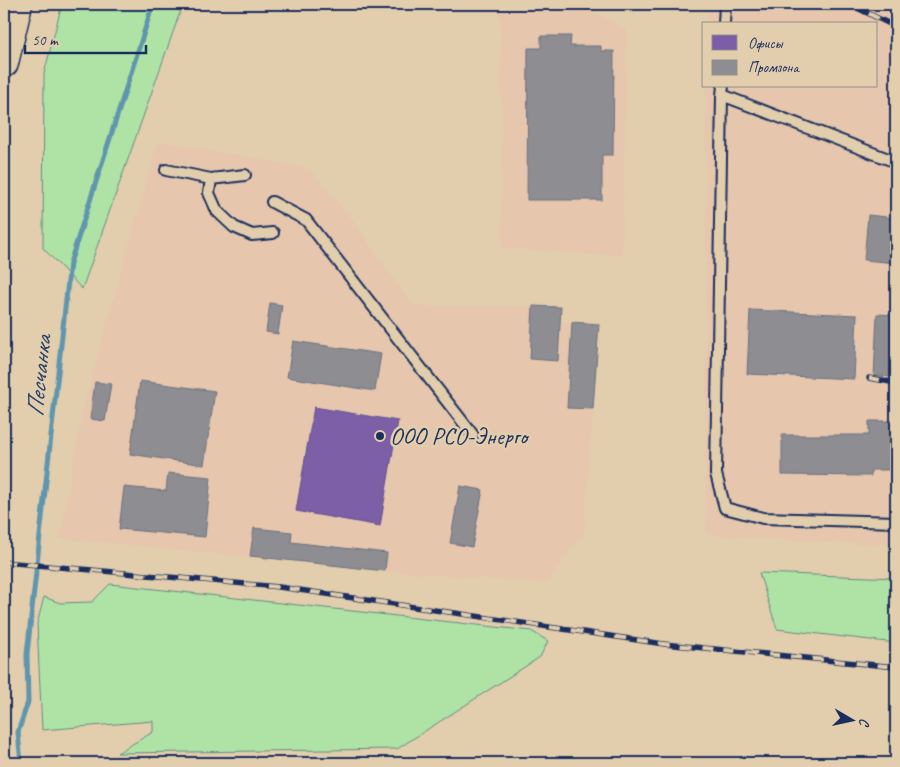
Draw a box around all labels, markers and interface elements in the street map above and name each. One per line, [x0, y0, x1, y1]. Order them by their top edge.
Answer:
scale bar [25, 22, 146, 54]
legend [702, 22, 878, 88]
text: 50 m [32, 31, 59, 50]
text: Офисы [748, 34, 783, 53]
text: Промзона [748, 58, 800, 77]
water label: Песчанка [19, 331, 59, 418]
place label: ООО РСО-Энерго [390, 421, 530, 451]
marker: ООО РСО-Энерго [374, 430, 386, 442]
north arrow [828, 694, 878, 744]
text: С [855, 717, 873, 729]

